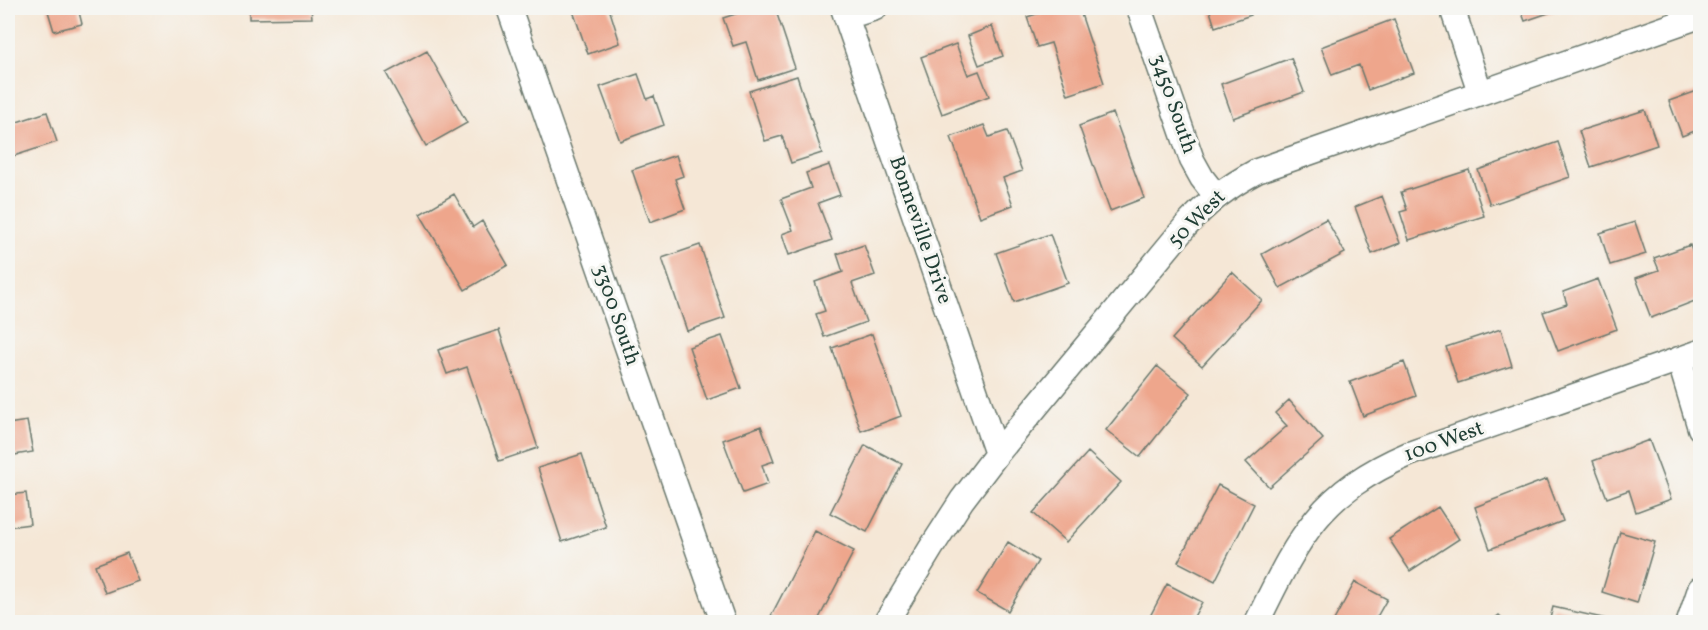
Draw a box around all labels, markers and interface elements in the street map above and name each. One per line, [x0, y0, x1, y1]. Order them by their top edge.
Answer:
street label: 3450 South [1142, 50, 1204, 158]
street label: Bonneville Drive [881, 152, 959, 308]
street label: 50 West [1161, 183, 1233, 255]
street label: 3300 South [585, 260, 647, 370]
street label: 100 West [1400, 414, 1488, 470]

